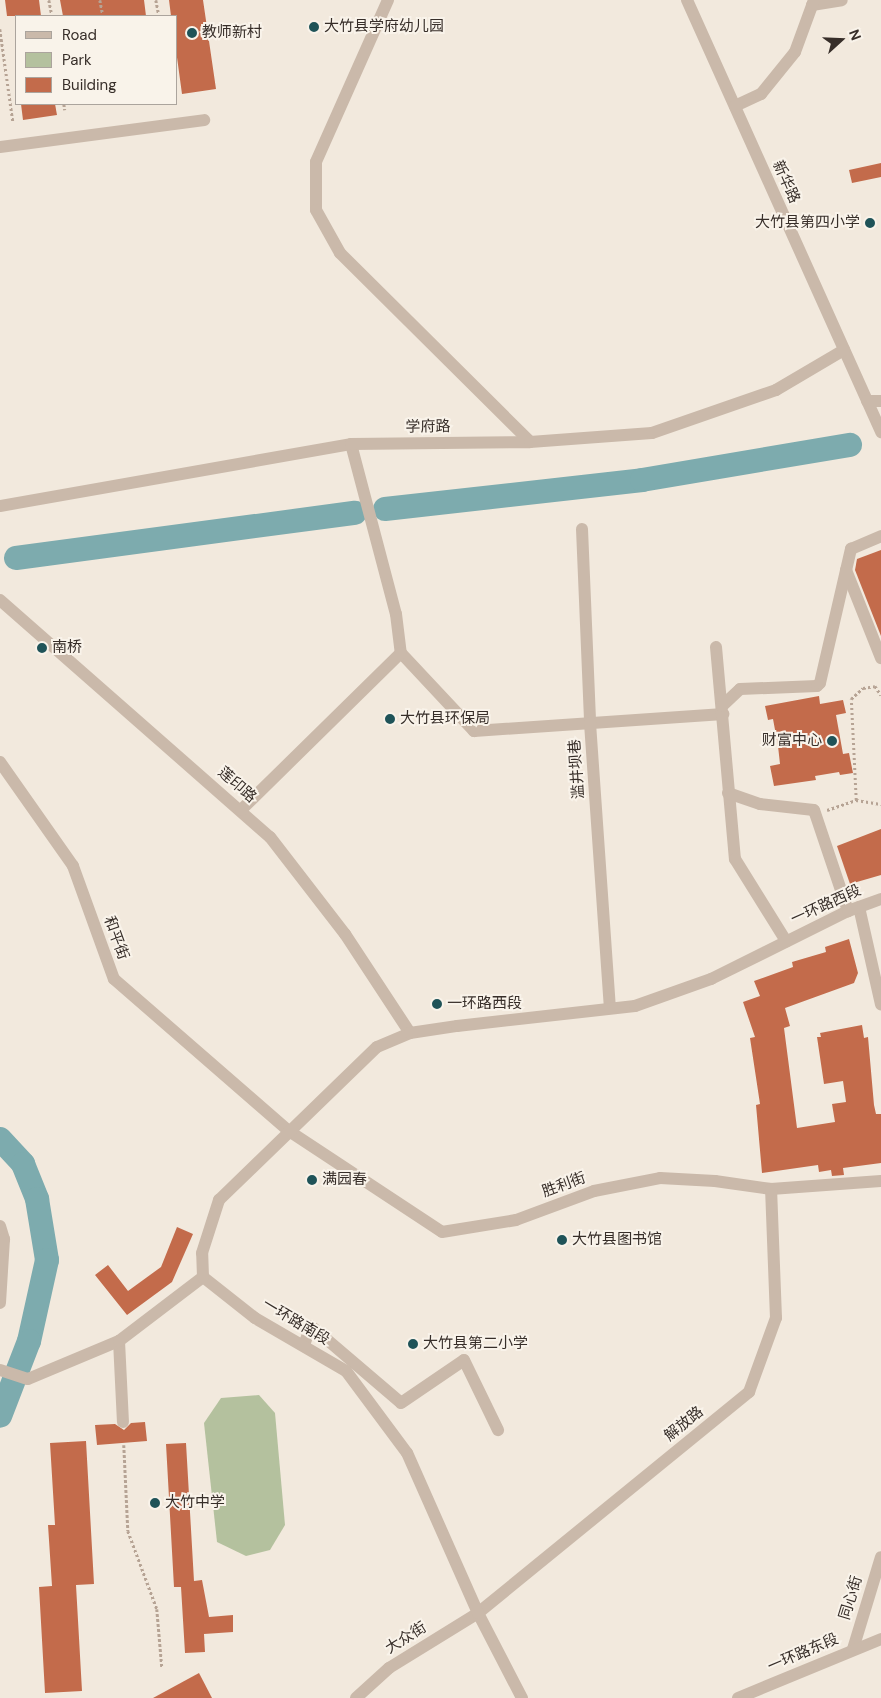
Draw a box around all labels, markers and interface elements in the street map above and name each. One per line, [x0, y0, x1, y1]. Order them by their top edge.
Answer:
legend [15, 15, 178, 105]
north arrow [816, 15, 866, 65]
place label: 大竹县学府幼儿园 [324, 18, 444, 36]
marker: 大竹县学府幼儿园 [308, 21, 320, 33]
place label: 教师新村 [202, 24, 262, 42]
text: Road [62, 25, 97, 45]
marker: 教师新村 [186, 27, 198, 39]
text: N [845, 27, 865, 43]
text: Park [62, 50, 92, 70]
text: Building [62, 75, 117, 95]
street label: 新华路 [769, 158, 803, 206]
place label: 大竹县第四小学 [755, 214, 860, 232]
marker: 大竹县第四小学 [864, 217, 876, 229]
street label: 学府路 [405, 418, 451, 436]
place label: 南桥 [52, 639, 82, 657]
marker: 南桥 [36, 642, 48, 654]
place label: 大竹县环保局 [400, 710, 490, 728]
marker: 大竹县环保局 [384, 713, 396, 725]
place label: 财富中心 [762, 732, 822, 750]
marker: 财富中心 [826, 735, 838, 747]
street label: 滥井坝巷 [566, 738, 588, 800]
street label: 莲印路 [214, 763, 260, 807]
street label: 一环路西段 [788, 882, 864, 928]
street label: 和平街 [100, 914, 132, 962]
place label: 一环路西段 [447, 995, 522, 1013]
marker: 一环路西段 [431, 998, 443, 1010]
street label: 胜利街 [540, 1169, 588, 1201]
place label: 满园春 [322, 1171, 367, 1189]
marker: 满园春 [306, 1174, 318, 1186]
place label: 大竹县图书馆 [572, 1231, 662, 1249]
marker: 大竹县图书馆 [556, 1234, 568, 1246]
street label: 一环路南段 [259, 1295, 333, 1349]
place label: 大竹县第二小学 [423, 1335, 528, 1353]
marker: 大竹县第二小学 [407, 1338, 419, 1350]
street label: 解放路 [661, 1403, 707, 1445]
place label: 大竹中学 [165, 1494, 225, 1512]
marker: 大竹中学 [149, 1497, 161, 1509]
street label: 同心街 [836, 1574, 866, 1622]
street label: 大众街 [382, 1618, 430, 1658]
street label: 一环路东段 [765, 1630, 841, 1676]

